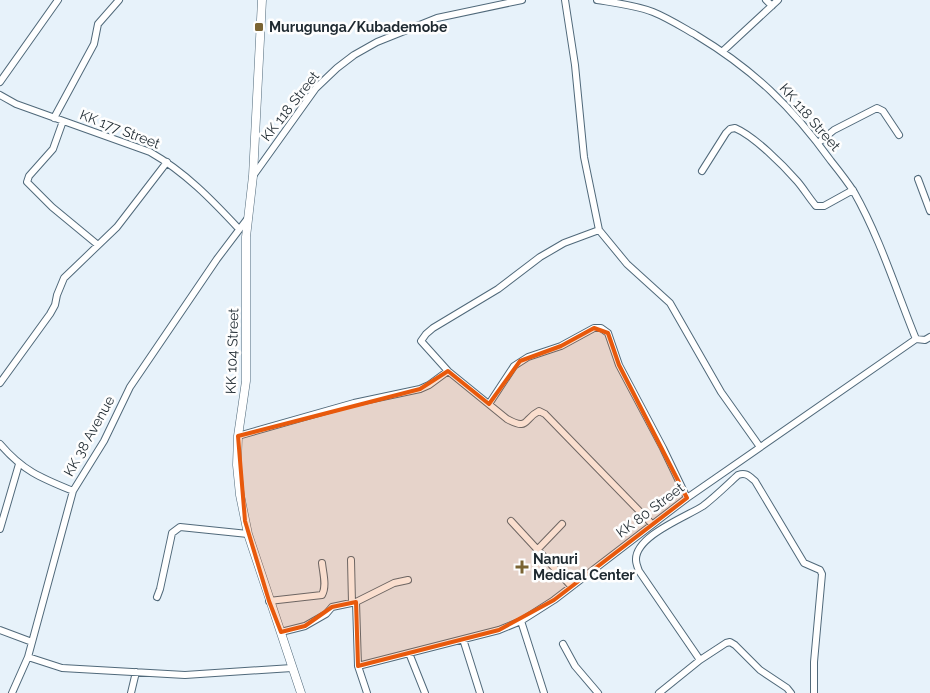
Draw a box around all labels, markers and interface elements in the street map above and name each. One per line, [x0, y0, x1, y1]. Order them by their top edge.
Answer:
place label: Murugunga/Kubademobe [269, 19, 448, 35]
marker: Murugunga/Kubademobe [253, 21, 265, 33]
street label: KK 118 Street [258, 68, 322, 144]
street label: KK 118 Street [776, 80, 844, 154]
street label: KK 177 Street [78, 106, 163, 152]
street label: KK 104 Street [223, 307, 242, 394]
street label: KK 38 Avenue [60, 393, 118, 479]
street label: KK 80 Street [613, 479, 687, 541]
place label: Nanuri Medical Center [533, 551, 635, 583]
marker: Nanuri Medical Center [515, 560, 529, 574]

